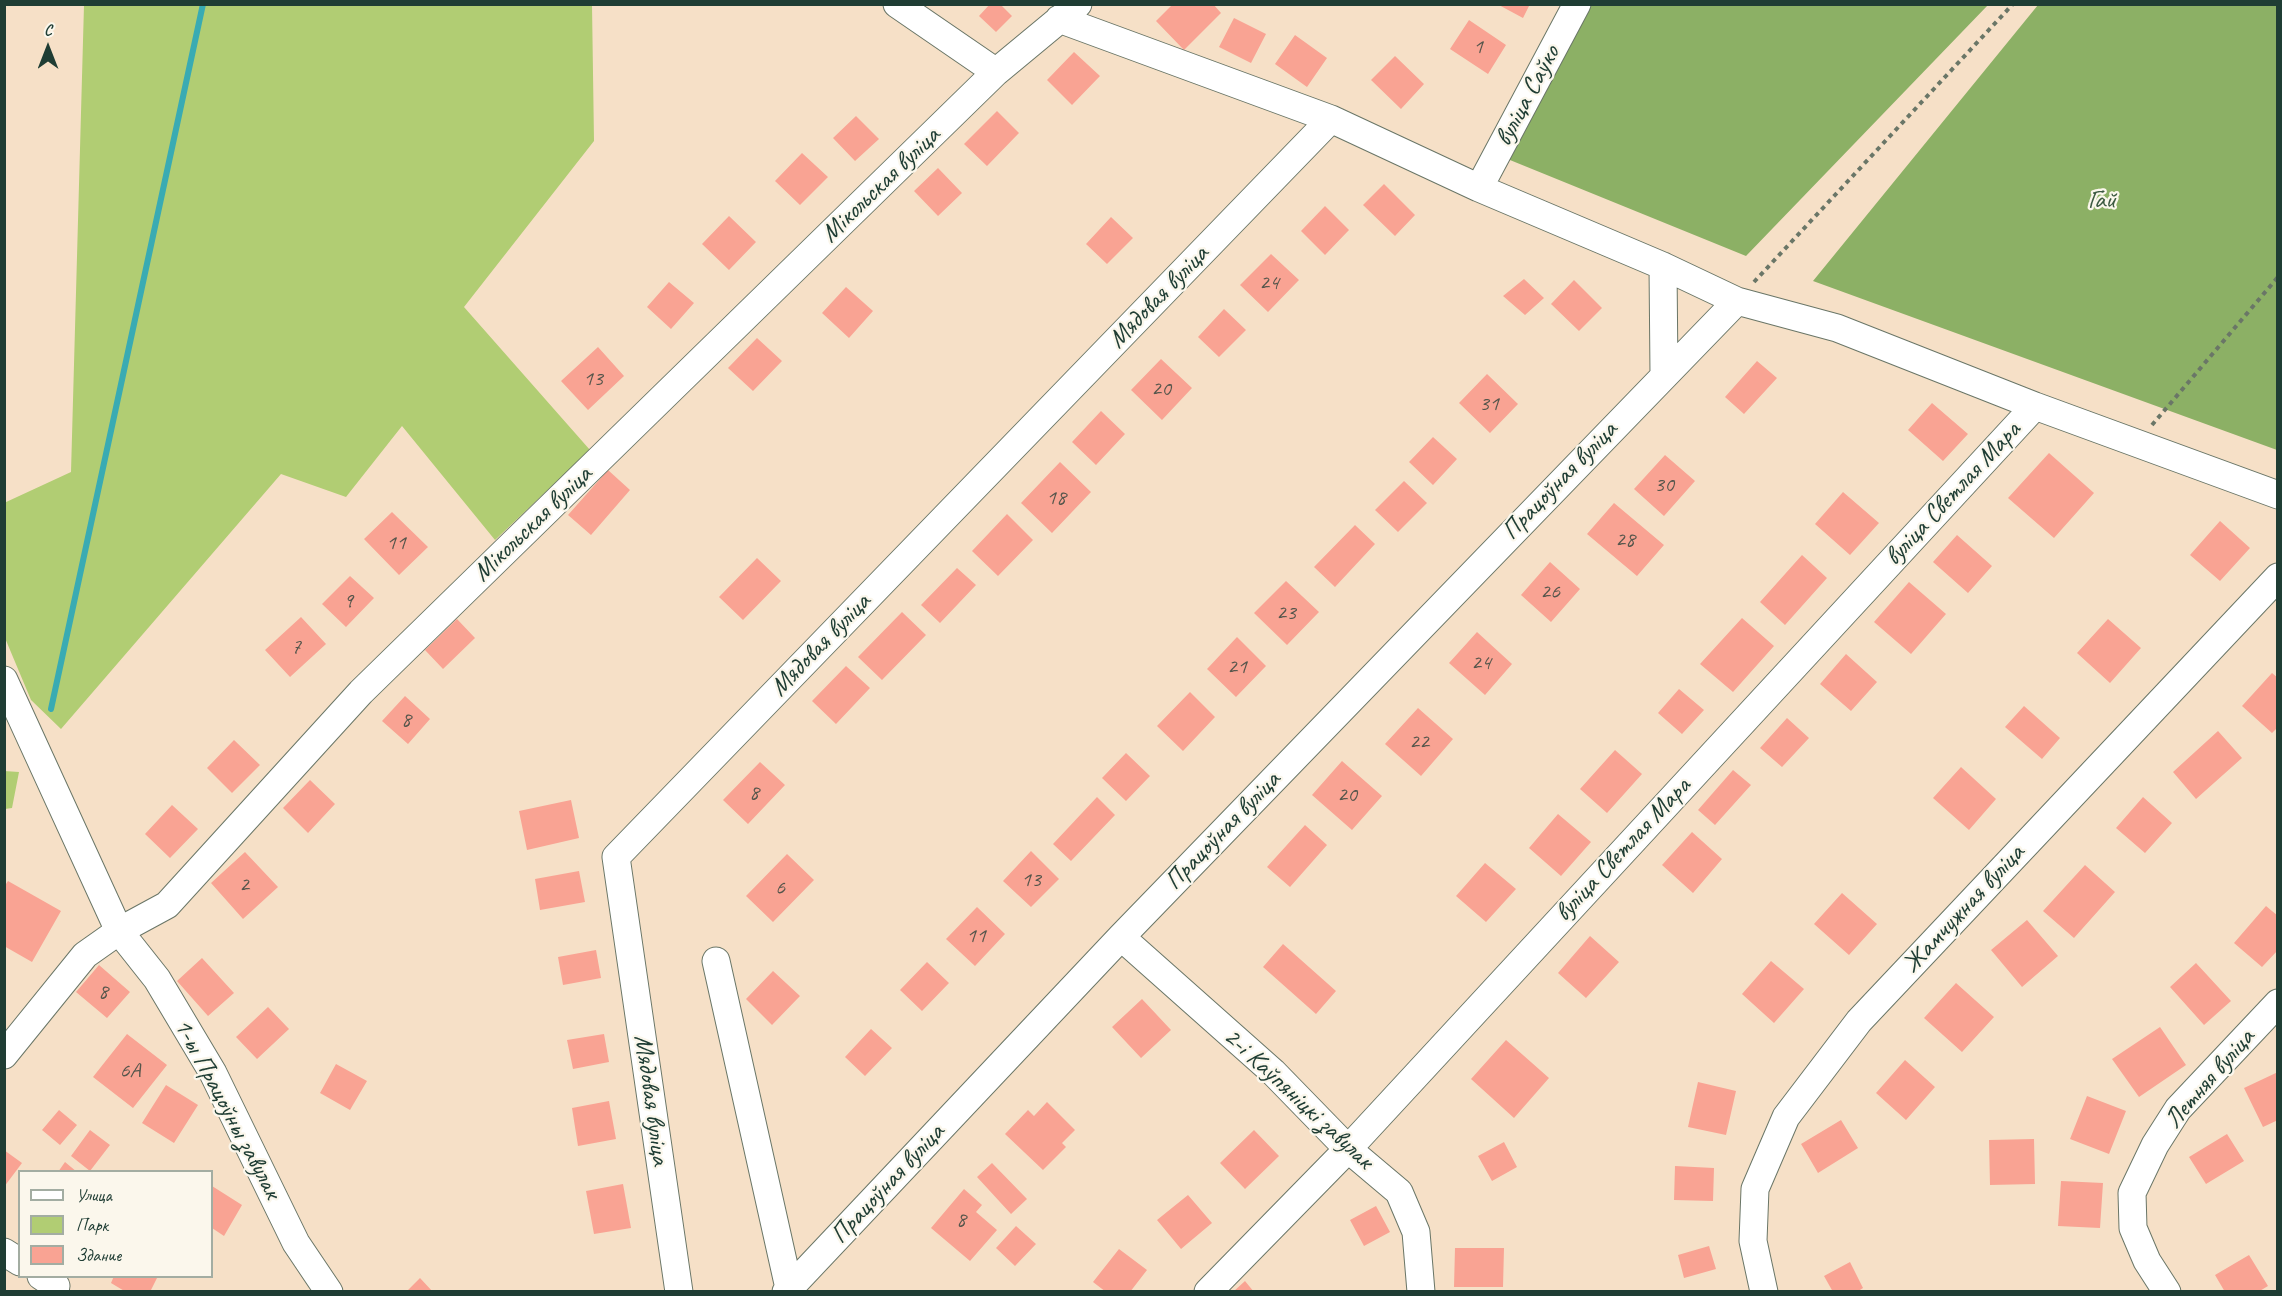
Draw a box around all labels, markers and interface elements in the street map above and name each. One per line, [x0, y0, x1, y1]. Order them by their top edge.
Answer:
north arrow [18, 18, 78, 78]
text: С [44, 20, 52, 40]
house number: 1 [1473, 34, 1483, 60]
street label: вуліца Саўко [1489, 40, 1567, 152]
street label: Мікольская вуліца [815, 121, 947, 249]
park label: Гай [2088, 185, 2116, 217]
street label: Мядовая вуліца [1102, 239, 1216, 355]
house number: 24 [1259, 270, 1279, 296]
house number: 13 [583, 366, 603, 392]
house number: 20 [1151, 376, 1171, 402]
house number: 31 [1479, 391, 1499, 417]
street label: Працоўная вуліца [1496, 415, 1624, 547]
street label: вуліца Светлая Мара [1878, 415, 2028, 573]
street label: Мікольская вуліца [467, 460, 599, 588]
house number: 30 [1654, 472, 1674, 498]
house number: 18 [1046, 485, 1066, 511]
house number: 28 [1615, 527, 1635, 553]
house number: 11 [386, 530, 406, 556]
house number: 26 [1540, 579, 1560, 605]
street label: Мядовая вуліца [764, 587, 878, 703]
house number: 9 [343, 588, 353, 614]
house number: 23 [1276, 600, 1296, 626]
house number: 7 [291, 634, 301, 660]
house number: 24 [1471, 650, 1491, 676]
house number: 21 [1227, 654, 1247, 680]
house number: 8 [401, 707, 411, 733]
house number: 22 [1409, 729, 1429, 755]
street label: Працоўная вуліца [1159, 765, 1287, 897]
street label: вуліца Светлая Мара [1548, 771, 1698, 929]
house number: 8 [749, 780, 759, 806]
house number: 20 [1337, 782, 1357, 808]
street label: Жамчужная вуліца [1896, 838, 2032, 980]
house number: 13 [1021, 867, 1041, 893]
house number: 2 [239, 872, 249, 898]
house number: 6 [775, 875, 785, 901]
house number: 11 [966, 923, 986, 949]
house number: 8 [98, 979, 108, 1005]
street label: 1-ы Працоўны завулак [166, 1013, 288, 1205]
street label: 2-і Каўпяніцкі завулак [1217, 1022, 1379, 1176]
street label: Летняя вуліца [2158, 1023, 2262, 1135]
street label: Мядовая вуліца [626, 1033, 676, 1167]
house number: 6А [120, 1058, 140, 1084]
street label: Працоўная вуліца [824, 1117, 952, 1251]
legend [18, 1170, 213, 1278]
text: Улица [76, 1184, 112, 1206]
house number: 8 [956, 1207, 966, 1233]
text: Парк [76, 1214, 108, 1236]
text: Здание [76, 1244, 121, 1266]

